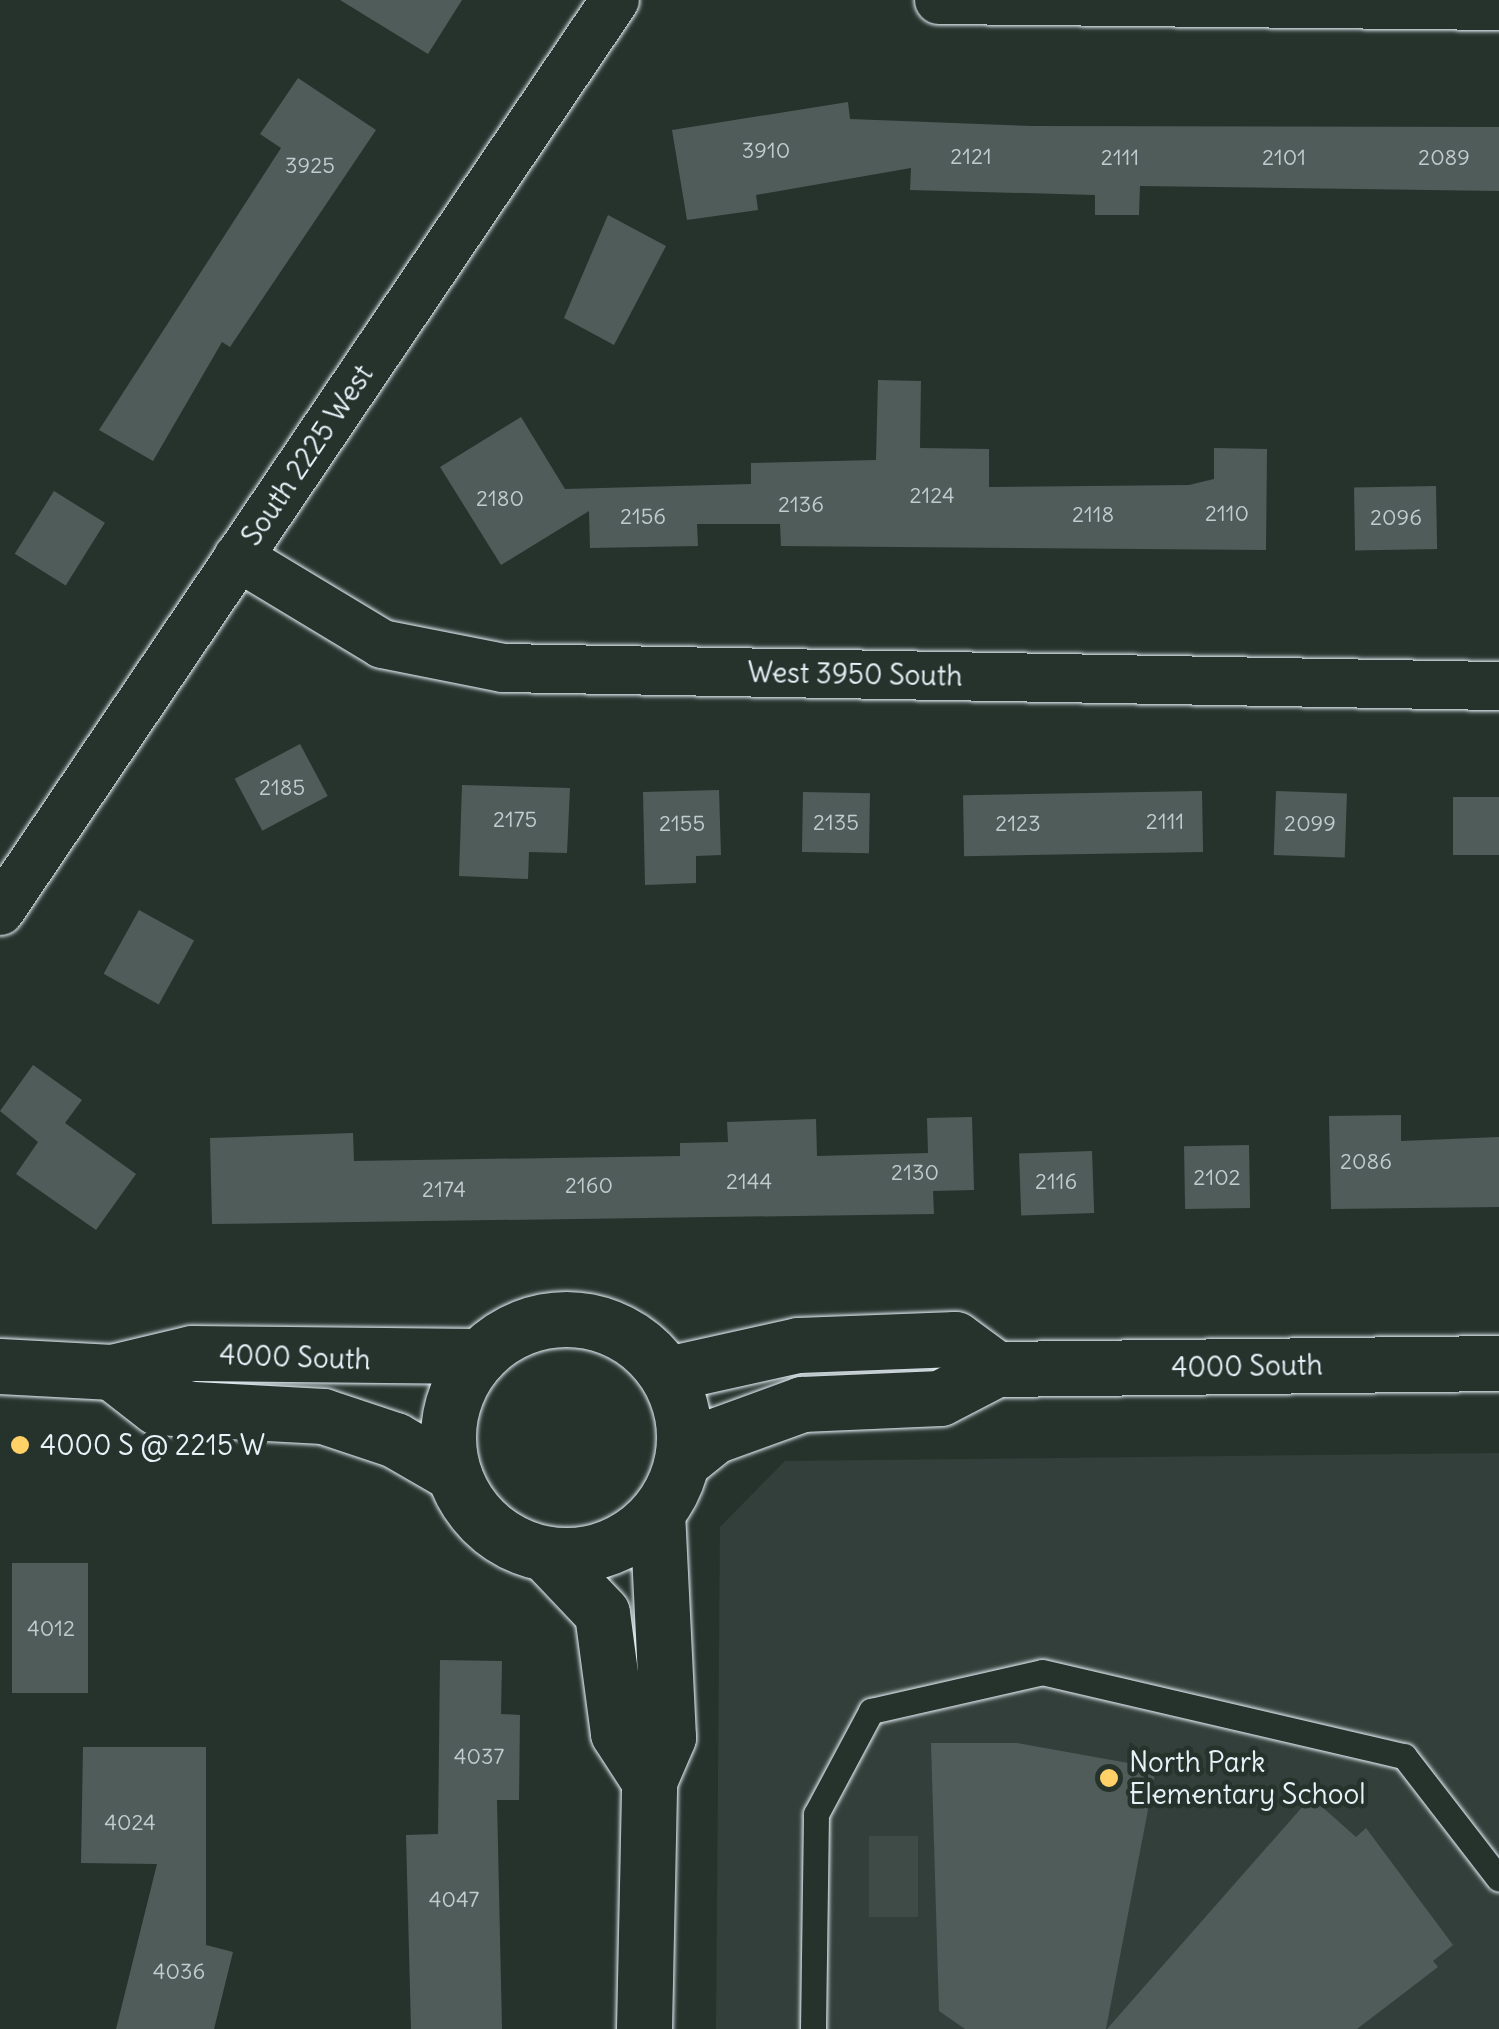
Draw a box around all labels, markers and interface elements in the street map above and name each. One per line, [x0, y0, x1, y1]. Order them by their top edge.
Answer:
house number: 3910 [742, 138, 790, 164]
house number: 2121 [950, 144, 992, 170]
house number: 2111 [1101, 145, 1139, 171]
house number: 2101 [1262, 145, 1306, 171]
house number: 2089 [1418, 145, 1470, 171]
house number: 3925 [285, 153, 335, 179]
street label: South 2225 West [234, 358, 380, 552]
house number: 2124 [909, 483, 955, 509]
house number: 2180 [476, 486, 524, 512]
house number: 2136 [778, 492, 824, 518]
house number: 2110 [1205, 501, 1249, 527]
house number: 2118 [1072, 502, 1114, 528]
house number: 2156 [620, 504, 666, 530]
house number: 2096 [1370, 505, 1422, 531]
street label: West 3950 South [747, 655, 963, 693]
house number: 2185 [259, 775, 305, 801]
house number: 2175 [493, 807, 537, 833]
house number: 2111 [1146, 809, 1184, 835]
house number: 2135 [813, 810, 859, 836]
house number: 2155 [659, 811, 705, 837]
house number: 2123 [995, 811, 1041, 837]
house number: 2099 [1284, 811, 1336, 837]
house number: 2086 [1340, 1149, 1392, 1175]
house number: 2130 [891, 1160, 939, 1186]
house number: 2102 [1193, 1165, 1241, 1191]
house number: 2144 [726, 1169, 772, 1195]
house number: 2116 [1035, 1169, 1077, 1195]
house number: 2160 [565, 1173, 613, 1199]
house number: 2174 [422, 1177, 466, 1203]
street label: 4000 South [219, 1338, 371, 1376]
street label: 4000 South [1171, 1348, 1323, 1384]
place label: 4000 S @ 2215 W [40, 1428, 265, 1462]
marker: 4000 S @ 2215 W [9, 1434, 31, 1456]
house number: 4012 [27, 1616, 75, 1642]
house number: 4037 [454, 1744, 504, 1770]
place label: North Park Elementary School [1129, 1745, 1366, 1811]
marker: North Park Elementary School [1098, 1767, 1120, 1789]
house number: 4024 [104, 1810, 156, 1836]
house number: 4047 [429, 1887, 479, 1913]
house number: 4036 [153, 1959, 205, 1985]

